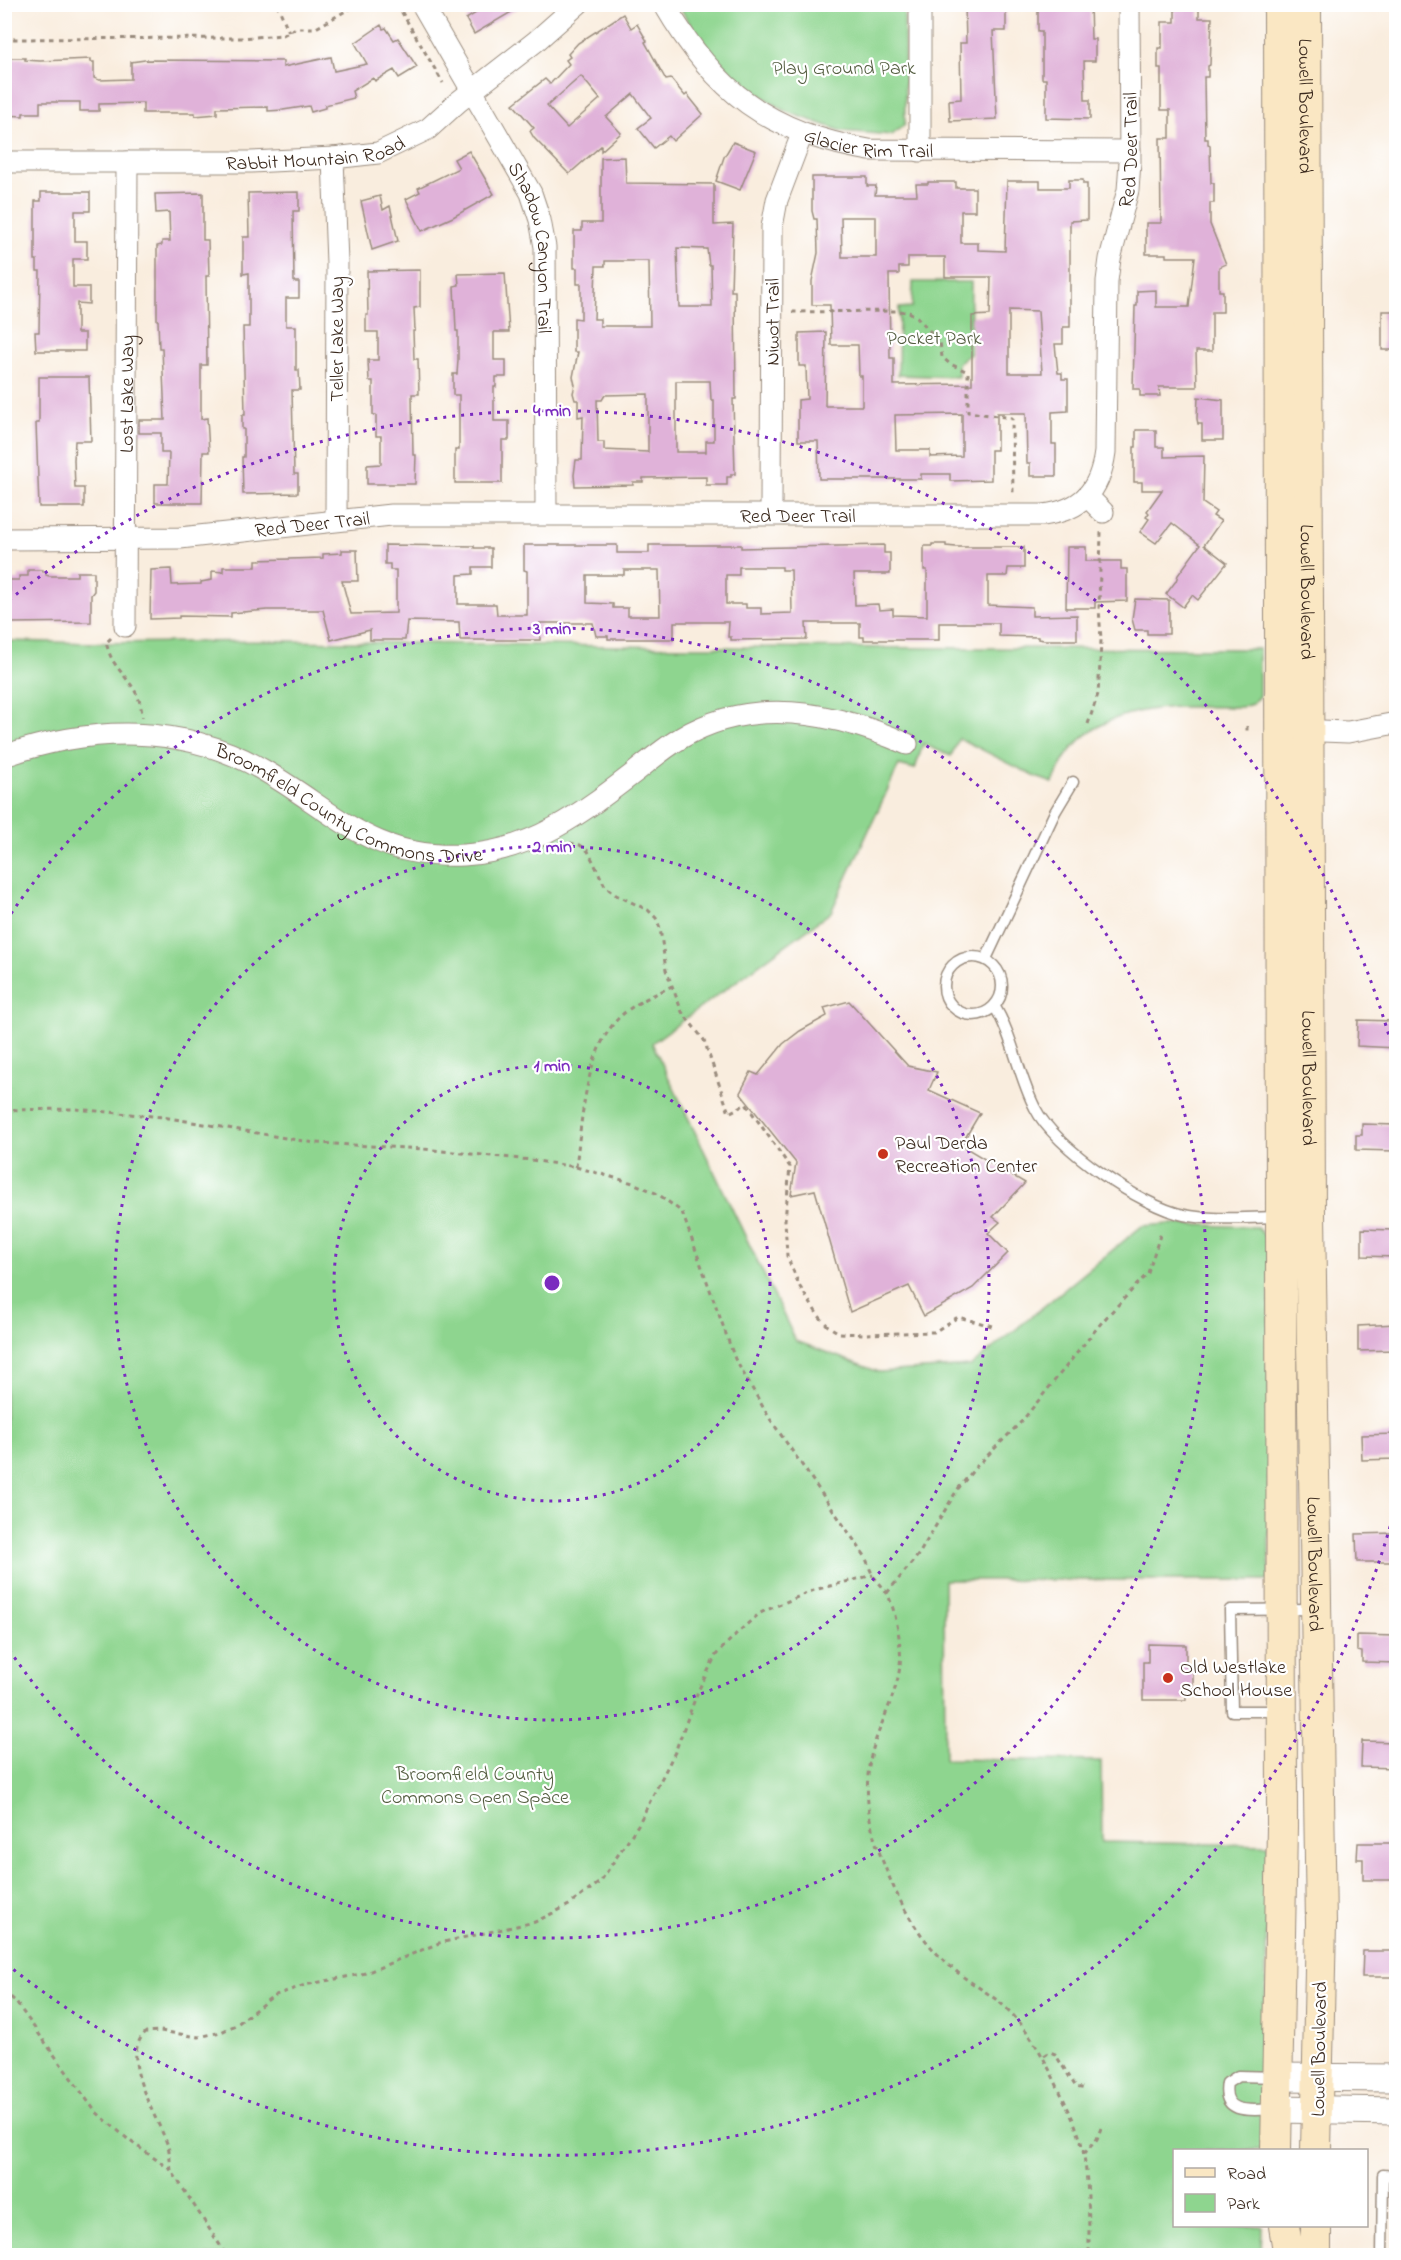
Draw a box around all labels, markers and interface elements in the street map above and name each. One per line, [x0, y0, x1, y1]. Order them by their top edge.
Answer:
street label: Lowell Boulevard [1289, 38, 1319, 174]
park label: Play Ground Park [772, 55, 916, 84]
street label: Red Deer Trail [1112, 92, 1147, 211]
street label: Glacier Rim Trail [800, 122, 933, 168]
street label: Rabbit Mountain Road [225, 130, 411, 179]
street label: Shadow Canyon Trail [499, 157, 558, 334]
street label: Teller Lake Way [324, 276, 353, 402]
street label: Niwot Trail [760, 278, 789, 366]
park label: Pocket Park [886, 325, 982, 354]
street label: Lost Lake Way [114, 335, 143, 453]
text: 4 min [533, 399, 571, 425]
street label: Red Deer Trail [740, 503, 856, 532]
street label: Red Deer Trail [253, 505, 372, 547]
street label: Lowell Boulevard [1291, 524, 1320, 660]
text: 3 min [532, 617, 571, 643]
street label: Broomfield County Commons Drive [210, 737, 484, 872]
text: 2 min [531, 835, 572, 861]
street label: Lowell Boulevard [1292, 1010, 1322, 1146]
text: 1 min [534, 1054, 570, 1080]
place label: Paul Derda Recreation Center [895, 1130, 1038, 1182]
marker: Paul Derda Recreation Center [876, 1147, 890, 1161]
centre of rings [542, 1273, 562, 1293]
street label: Lowell Boulevard [1297, 1496, 1328, 1632]
place label: Old Westlake School House [1180, 1654, 1292, 1706]
marker: Old Westlake School House [1161, 1671, 1175, 1685]
park label: Broomfield County Commons Open Space [381, 1761, 569, 1813]
street label: Lowell Boulevard [1305, 1981, 1336, 2117]
legend [1173, 2149, 1368, 2227]
text: Road [1227, 2162, 1266, 2188]
text: Park [1227, 2192, 1260, 2218]

